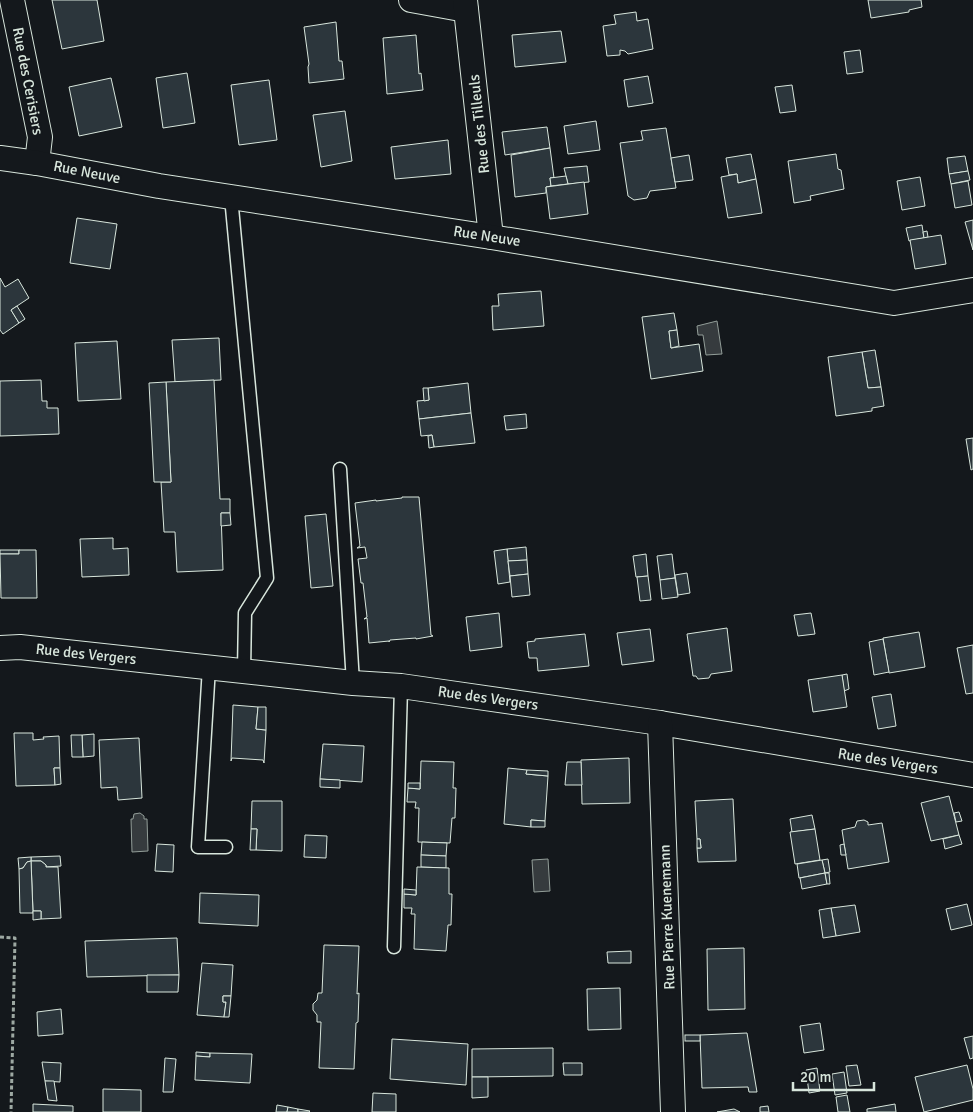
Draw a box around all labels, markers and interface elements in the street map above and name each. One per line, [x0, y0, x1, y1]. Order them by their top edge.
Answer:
street label: Rue des Cerisiers [9, 26, 47, 137]
street label: Rue des Tilleuls [465, 73, 493, 174]
street label: Rue Neuve [52, 157, 122, 187]
street label: Rue Neuve [452, 222, 522, 250]
street label: Rue des Vergers [35, 640, 138, 668]
street label: Rue des Vergers [437, 682, 540, 714]
street label: Rue des Vergers [837, 744, 940, 778]
street label: Rue Pierre Kuenemann [655, 844, 679, 990]
scale bar [793, 1060, 874, 1092]
text: 20 m [800, 1068, 831, 1086]

